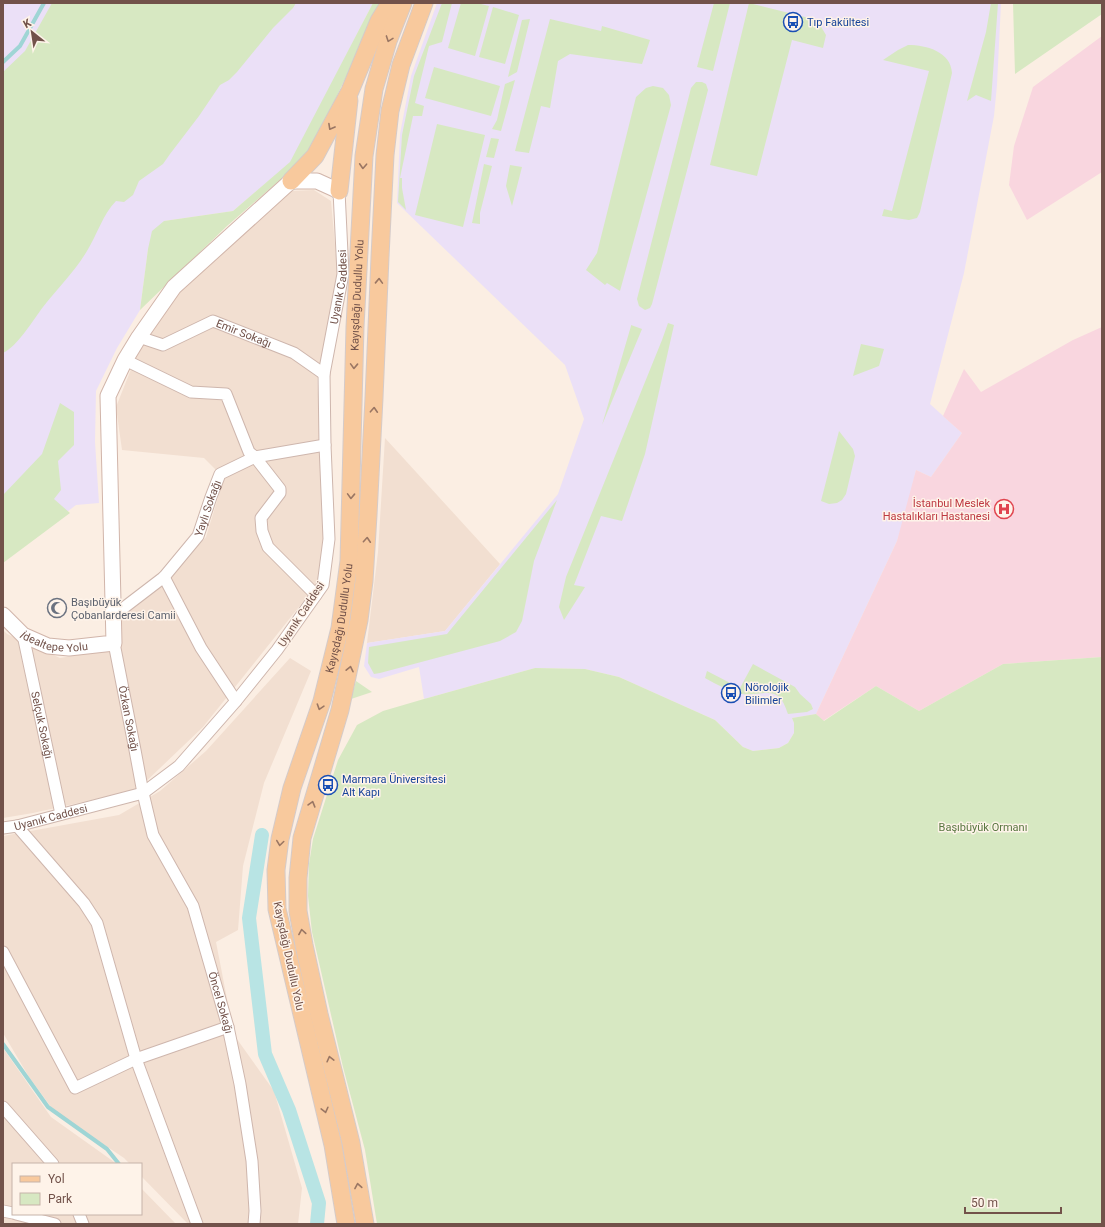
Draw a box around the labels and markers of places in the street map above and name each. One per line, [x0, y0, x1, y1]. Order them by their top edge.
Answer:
bus stop icon: Tıp Fakültesi [782, 11, 804, 33]
place label: Tıp Fakültesi [807, 16, 869, 29]
place label: İstanbul Meslek Hastalıkları Hastanesi [883, 497, 990, 523]
hospital icon: İstanbul Meslek Hastalıkları Hastanesi [993, 498, 1015, 520]
place label: Başıbüyük Çobanlarderesi Camii [71, 596, 176, 622]
mosque icon: Başıbüyük Çobanlarderesi Camii [46, 597, 68, 619]
place label: Nörolojik Bilimler [745, 681, 789, 707]
bus stop icon: Nörolojik Bilimler [720, 682, 742, 704]
place label: Marmara Üniversitesi Alt Kapı [342, 773, 446, 799]
bus stop icon: Marmara Üniversitesi Alt Kapı [317, 774, 339, 796]

